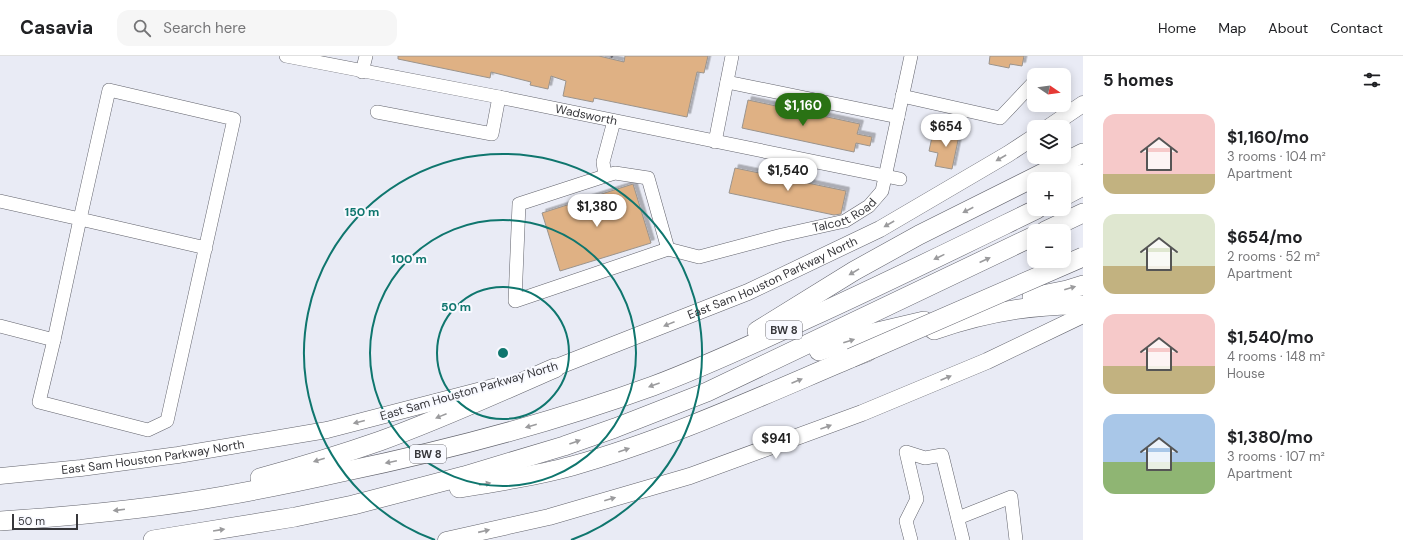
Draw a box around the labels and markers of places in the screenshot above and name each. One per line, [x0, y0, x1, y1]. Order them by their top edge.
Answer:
pin: $1,160 [770, 93, 836, 127]
pin: $654 [922, 114, 970, 148]
pin: $1,540 [755, 158, 821, 192]
pin: $1,380 [564, 194, 630, 228]
centre of rings [496, 346, 510, 360]
pin: $941 [752, 426, 800, 460]

